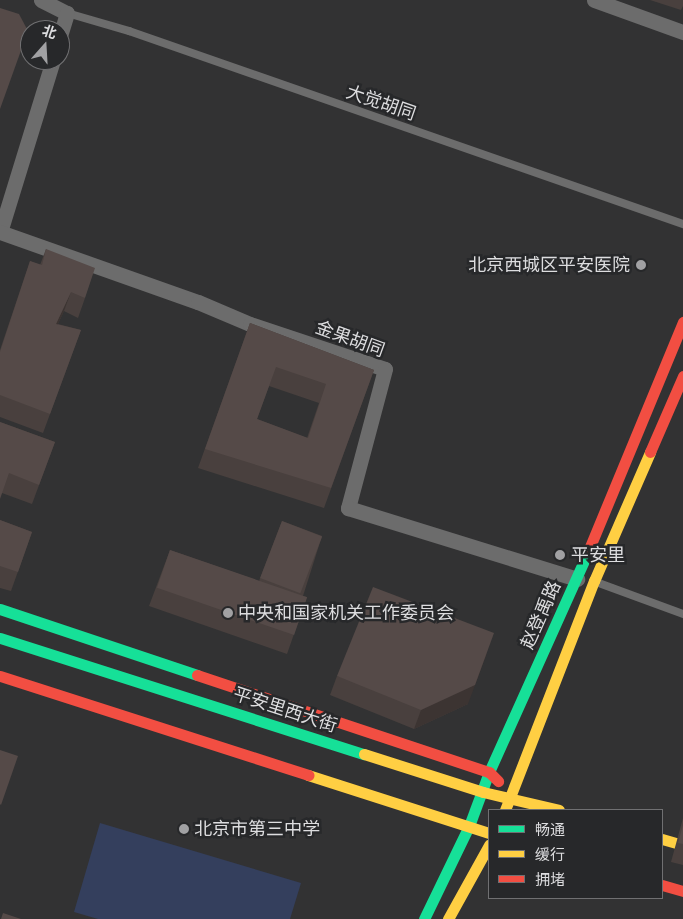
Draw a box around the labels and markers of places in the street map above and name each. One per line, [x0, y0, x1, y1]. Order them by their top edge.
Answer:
place label: 北京西城区平安医院 [468, 254, 630, 276]
marker: 北京西城区平安医院 [634, 258, 648, 272]
place label: 平安里 [571, 544, 625, 566]
marker: 平安里 [553, 548, 567, 562]
place label: 中央和国家机关工作委员会 [238, 602, 454, 624]
marker: 中央和国家机关工作委员会 [222, 607, 234, 619]
place label: 北京市第三中学 [194, 818, 320, 840]
marker: 北京市第三中学 [178, 823, 190, 835]

